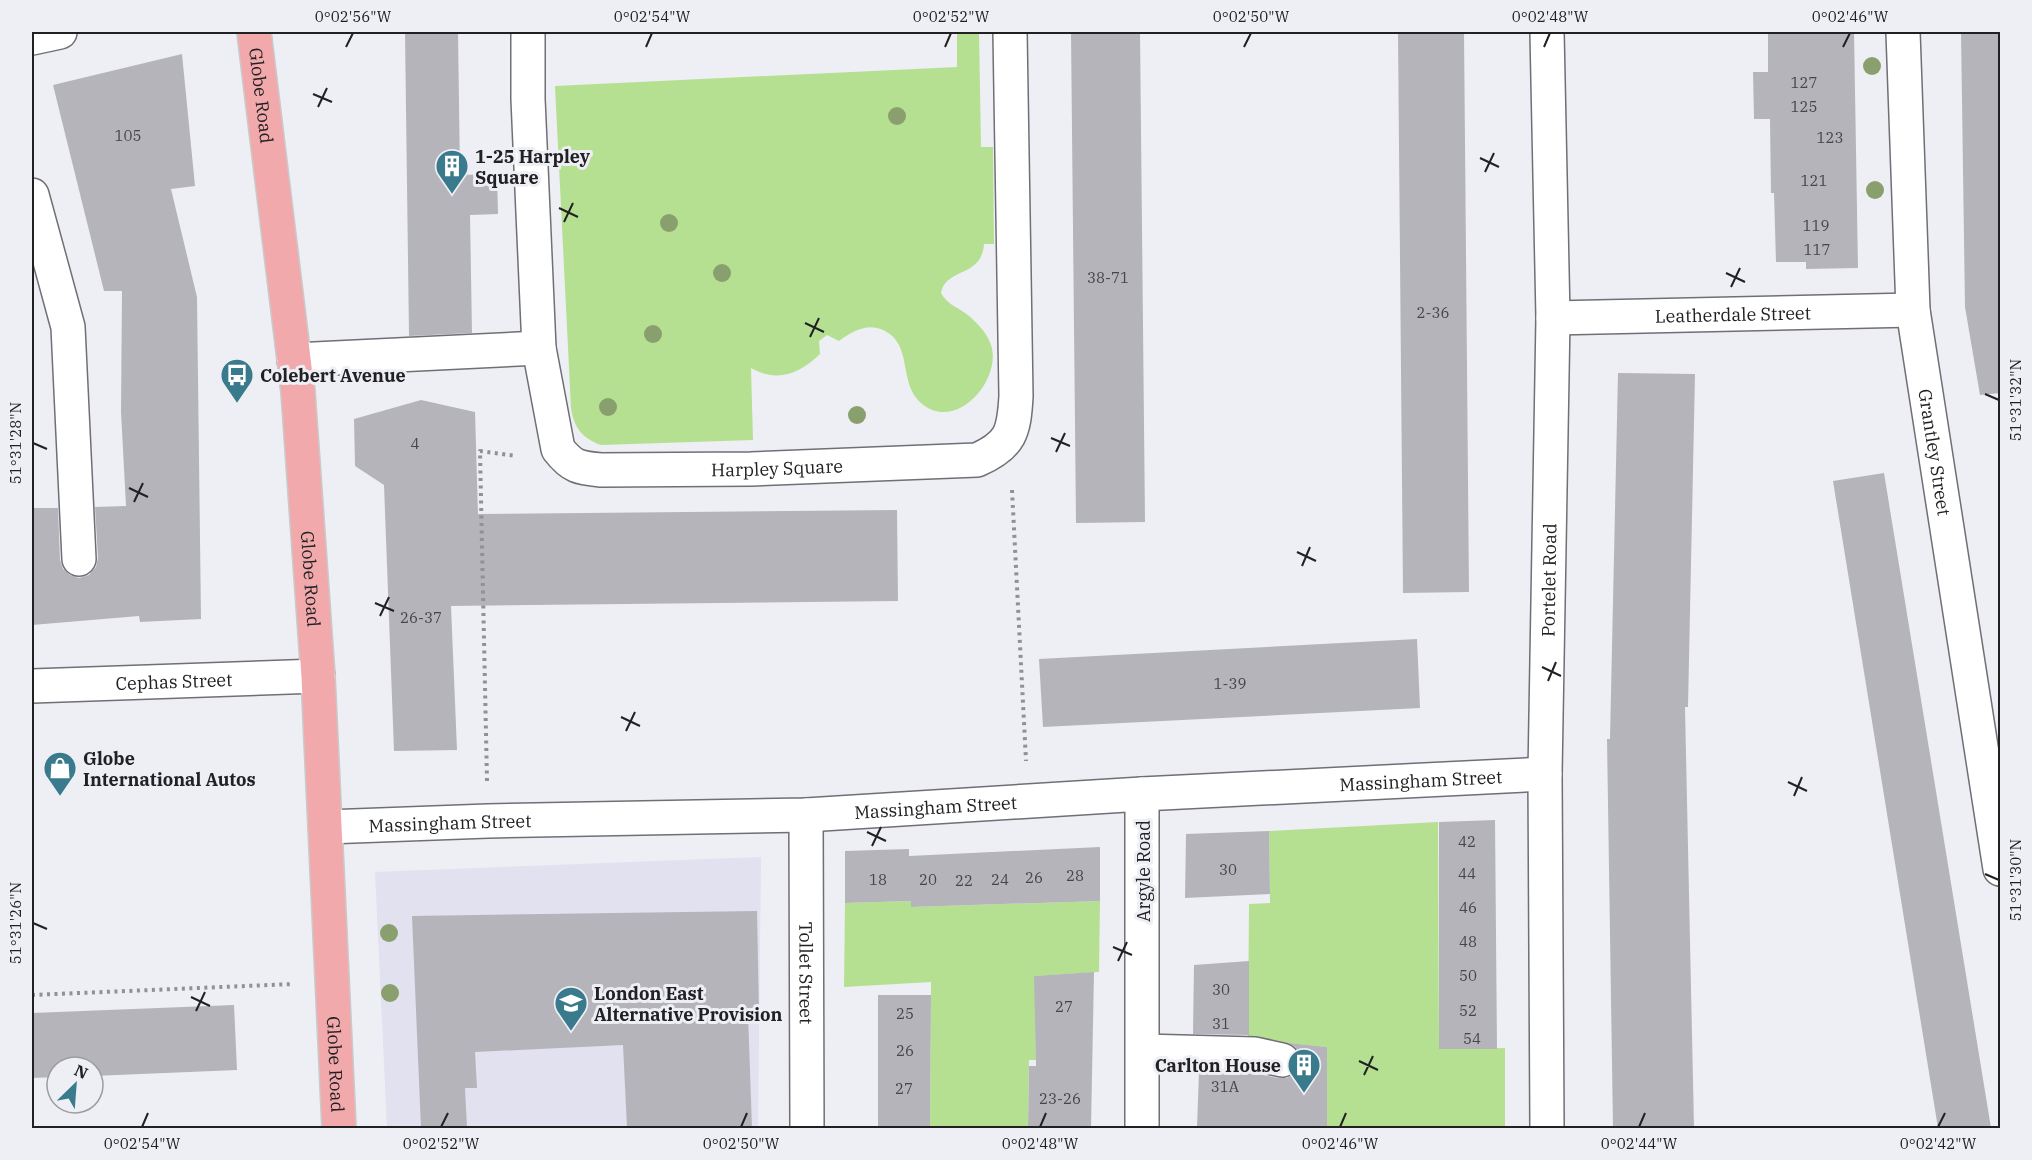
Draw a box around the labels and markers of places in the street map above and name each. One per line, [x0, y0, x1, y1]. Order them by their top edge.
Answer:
place label: 1-25 Harpley Square [475, 145, 591, 189]
building icon: 1-25 Harpley Square [434, 148, 470, 195]
bus stop icon: Colebert Avenue [219, 357, 255, 404]
place label: Colebert Avenue [260, 364, 406, 387]
place label: Globe International Autos [83, 747, 256, 791]
shop icon: Globe International Autos [42, 750, 78, 797]
place label: London East Alternative Provision [594, 982, 783, 1026]
school or university icon: London East Alternative Provision [553, 985, 589, 1032]
building icon: Carlton House [1286, 1047, 1322, 1094]
place label: Carlton House [1155, 1054, 1281, 1077]

